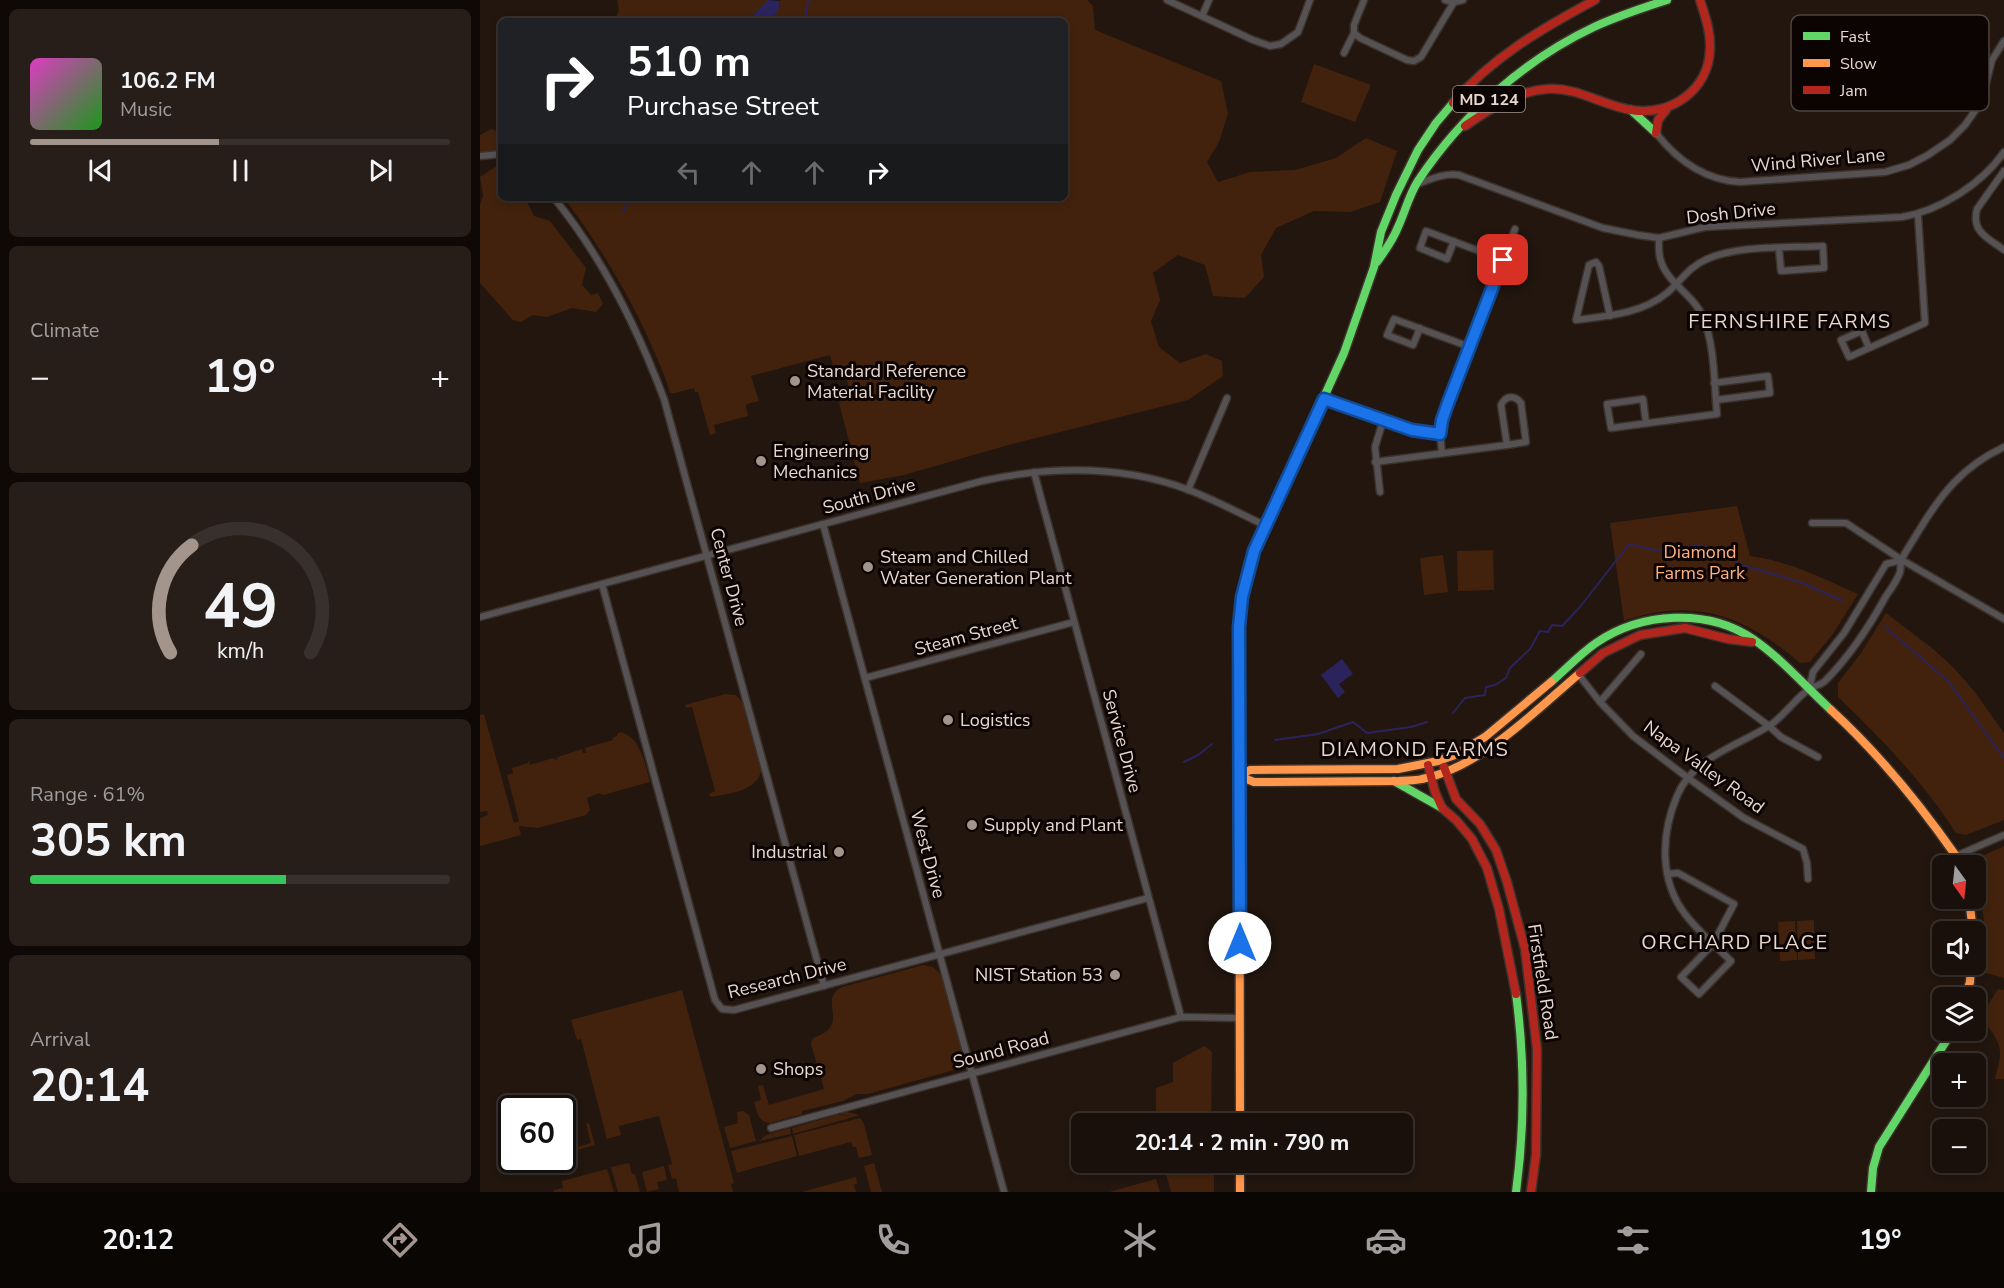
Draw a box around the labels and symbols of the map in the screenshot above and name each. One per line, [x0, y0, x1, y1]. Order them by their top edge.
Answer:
legend [1791, 15, 1989, 111]
text: Fast [1840, 26, 1871, 48]
text: Slow [1840, 53, 1877, 75]
text: Jam [1839, 80, 1867, 102]
road number: MD 124 [1453, 86, 1525, 112]
street label: Wind River Lane [1750, 142, 1886, 178]
street label: Dosh Drive [1685, 196, 1777, 230]
pin [1477, 234, 1528, 285]
district label: FERNSHIRE FARMS [1688, 308, 1892, 335]
place label: Standard Reference Material Facility [807, 359, 966, 404]
marker: Standard Reference Material Facility [788, 374, 802, 388]
place label: Engineering Mechanics [773, 439, 869, 484]
marker: Engineering Mechanics [754, 454, 768, 468]
street label: South Drive [820, 472, 918, 520]
street label: Center Drive [704, 525, 754, 629]
park label: Diamond Farms Park [1655, 540, 1746, 585]
place label: Steam and Chilled Water Generation Plant [880, 545, 1072, 590]
marker: Steam and Chilled Water Generation Plant [861, 560, 875, 574]
street label: Steam Street [912, 611, 1021, 661]
street label: Service Drive [1097, 687, 1147, 795]
place label: Logistics [960, 708, 1030, 732]
marker: Logistics [941, 713, 955, 727]
street label: Napa Valley Road [1639, 715, 1769, 819]
district label: DIAMOND FARMS [1321, 736, 1509, 763]
street label: West Drive [905, 807, 951, 901]
place label: Supply and Plant [984, 813, 1124, 837]
marker: Supply and Plant [965, 818, 979, 832]
place label: Industrial [751, 840, 828, 864]
marker: Industrial [832, 845, 846, 859]
north arrow [1932, 855, 1986, 909]
position arrow [1208, 911, 1272, 975]
street label: Firstfield Road [1522, 922, 1564, 1042]
district label: ORCHARD PLACE [1641, 929, 1829, 956]
street label: Research Drive [725, 952, 849, 1004]
place label: NIST Station 53 [975, 963, 1103, 987]
marker: NIST Station 53 [1108, 968, 1122, 982]
street label: Sound Road [950, 1026, 1052, 1074]
place label: Shops [773, 1057, 823, 1081]
marker: Shops [754, 1062, 768, 1076]
speed limit sign: 60 [498, 1095, 576, 1173]

